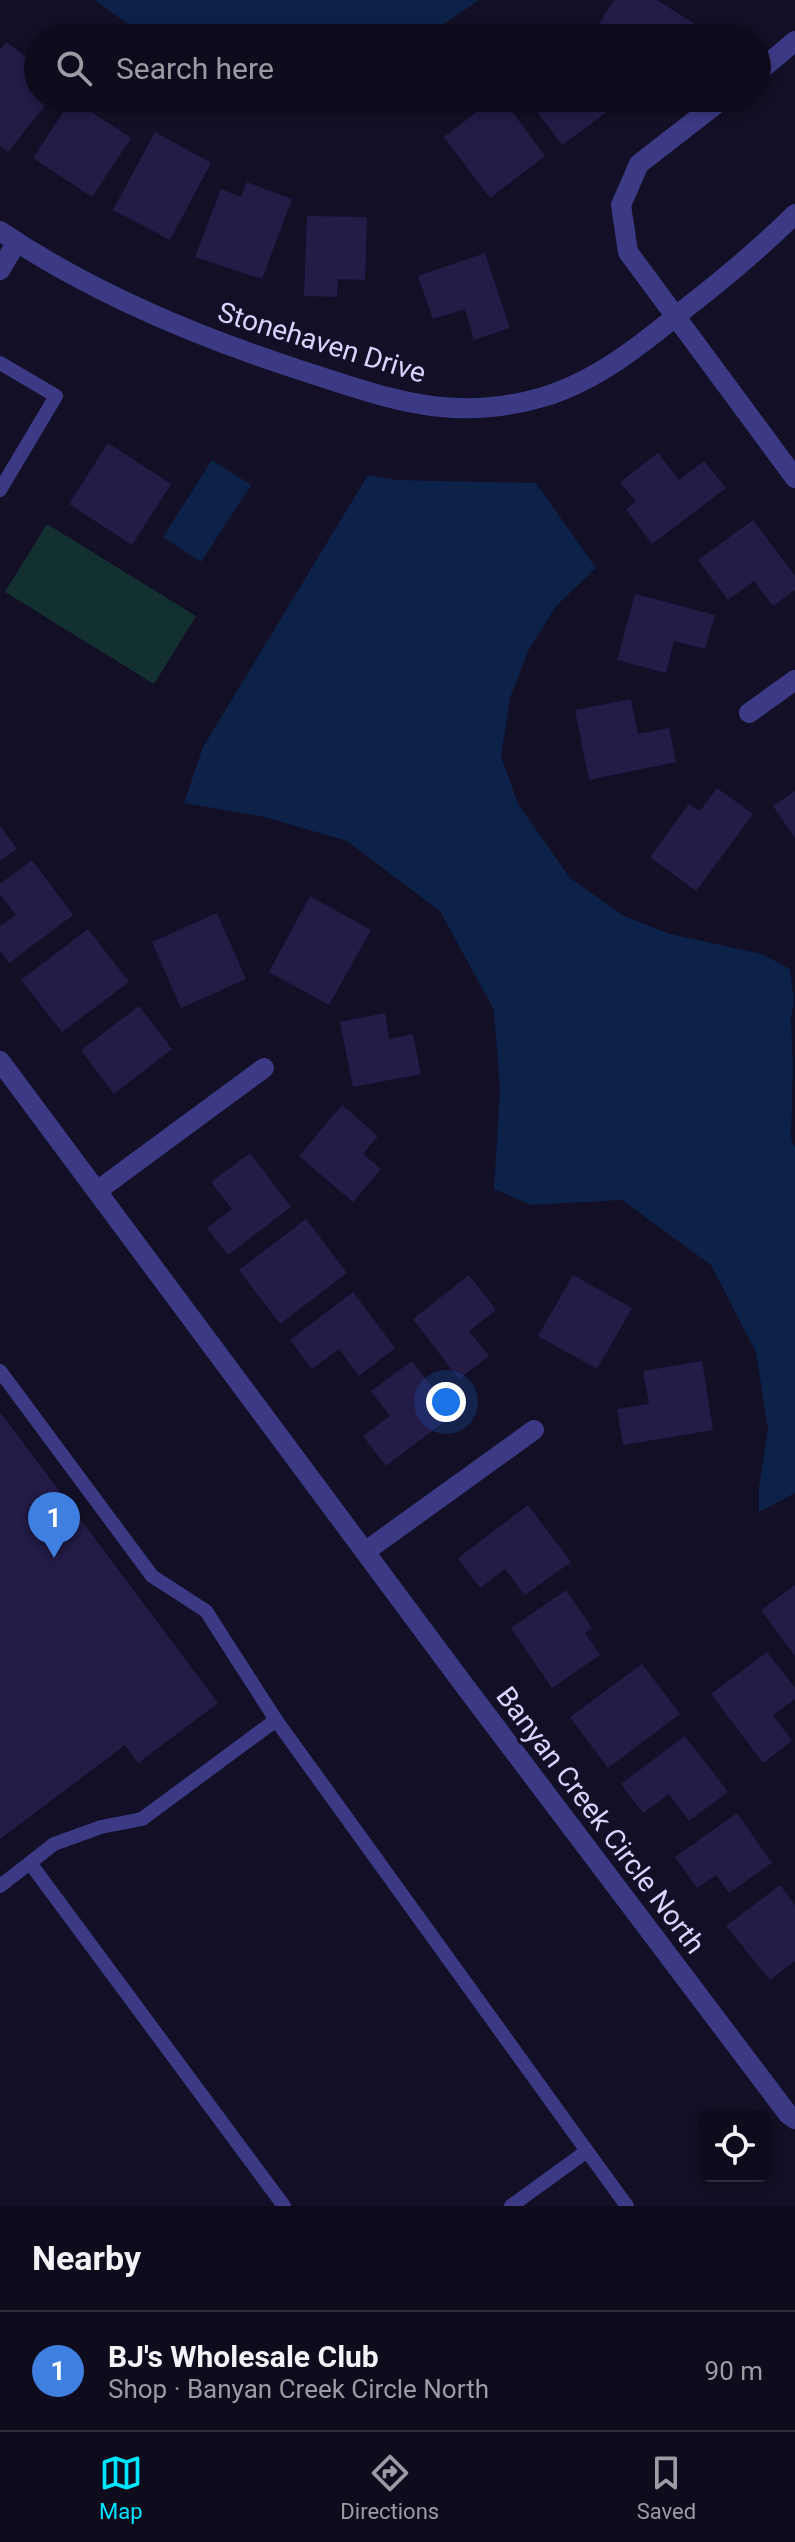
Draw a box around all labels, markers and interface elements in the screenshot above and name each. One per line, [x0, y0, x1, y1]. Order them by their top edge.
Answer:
search box [24, 24, 771, 112]
icon: search [52, 46, 96, 90]
text: Search here [116, 51, 274, 86]
street label: Stonehaven Drive [214, 295, 430, 390]
your location [426, 1382, 466, 1422]
pin: 1 [28, 1492, 80, 1558]
street label: Banyan Creek Circle North [490, 1680, 712, 1960]
map controls [699, 2110, 771, 2182]
button: locate [699, 2110, 771, 2182]
text: Nearby [32, 2238, 141, 2278]
text: BJ's Wholesale Club [108, 2339, 379, 2374]
text: 1 [51, 2356, 65, 2386]
text: 90 m [705, 2356, 763, 2386]
text: Shop · Banyan Creek Circle North [108, 2374, 489, 2404]
tab: Map [99, 2451, 143, 2524]
tab: Directions [340, 2451, 439, 2524]
tab: Saved [637, 2451, 696, 2524]

